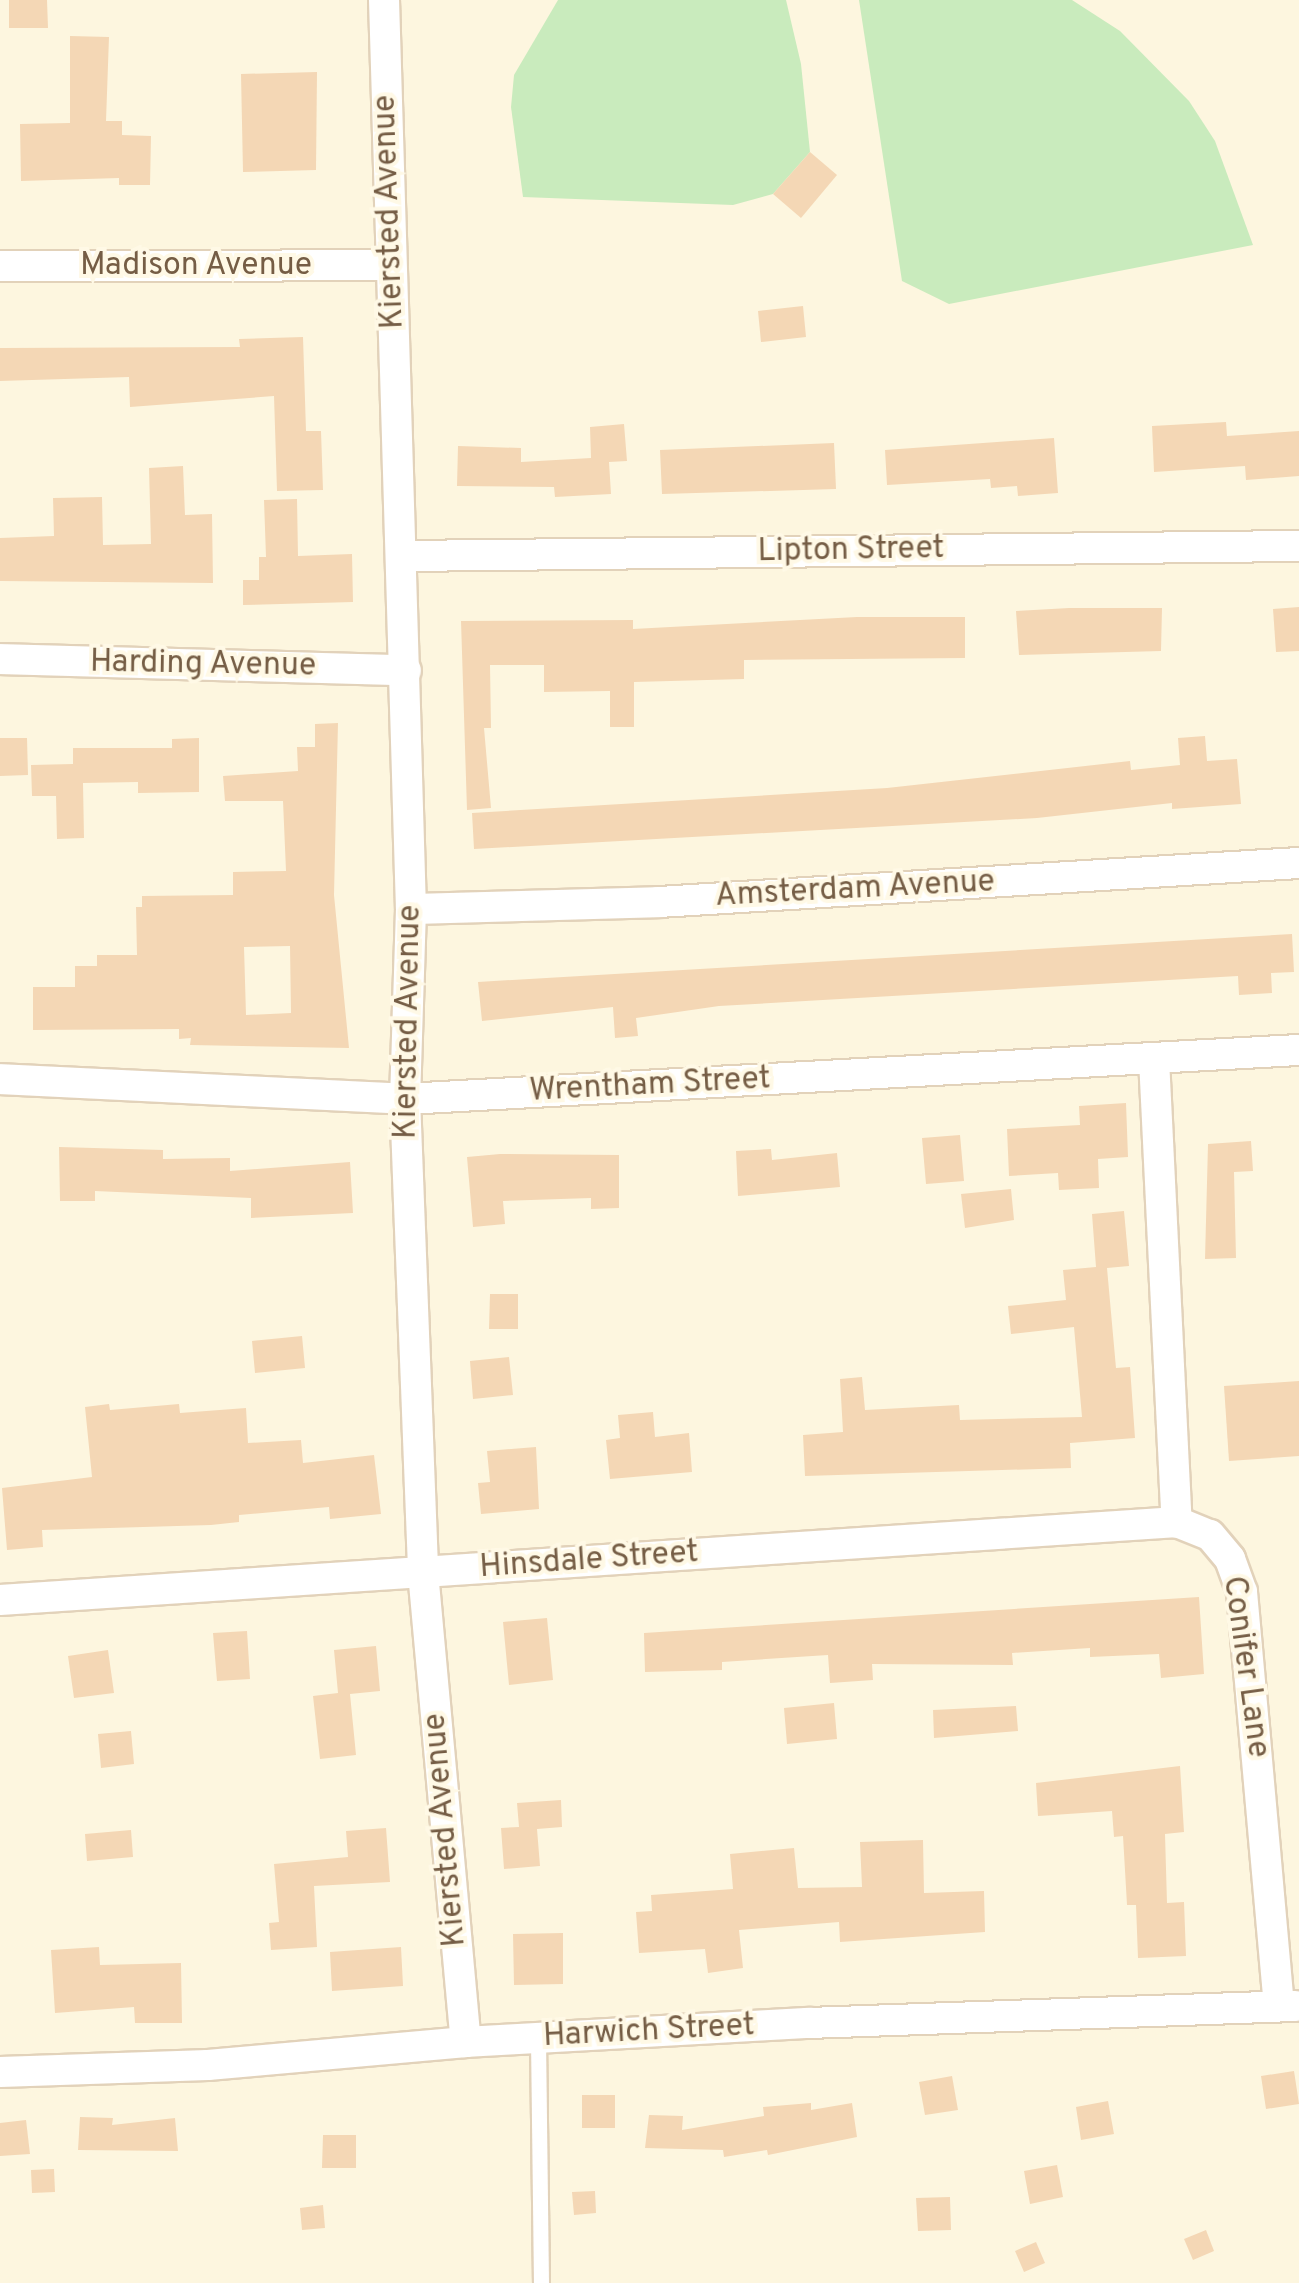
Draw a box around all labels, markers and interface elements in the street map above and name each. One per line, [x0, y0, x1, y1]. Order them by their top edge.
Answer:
street label: Kiersted Avenue [367, 94, 413, 330]
street label: Madison Avenue [79, 247, 313, 285]
street label: Lipton Street [757, 530, 945, 572]
street label: Harding Avenue [89, 644, 317, 686]
street label: Amsterdam Avenue [714, 863, 996, 917]
street label: Kiersted Avenue [388, 904, 430, 1140]
street label: Wrentham Street [528, 1061, 772, 1111]
street label: Hinsdale Street [478, 1534, 700, 1588]
street label: Conifer Lane [1213, 1574, 1277, 1760]
street label: Kiersted Avenue [417, 1711, 475, 1949]
street label: Harwich Street [542, 2007, 756, 2057]

